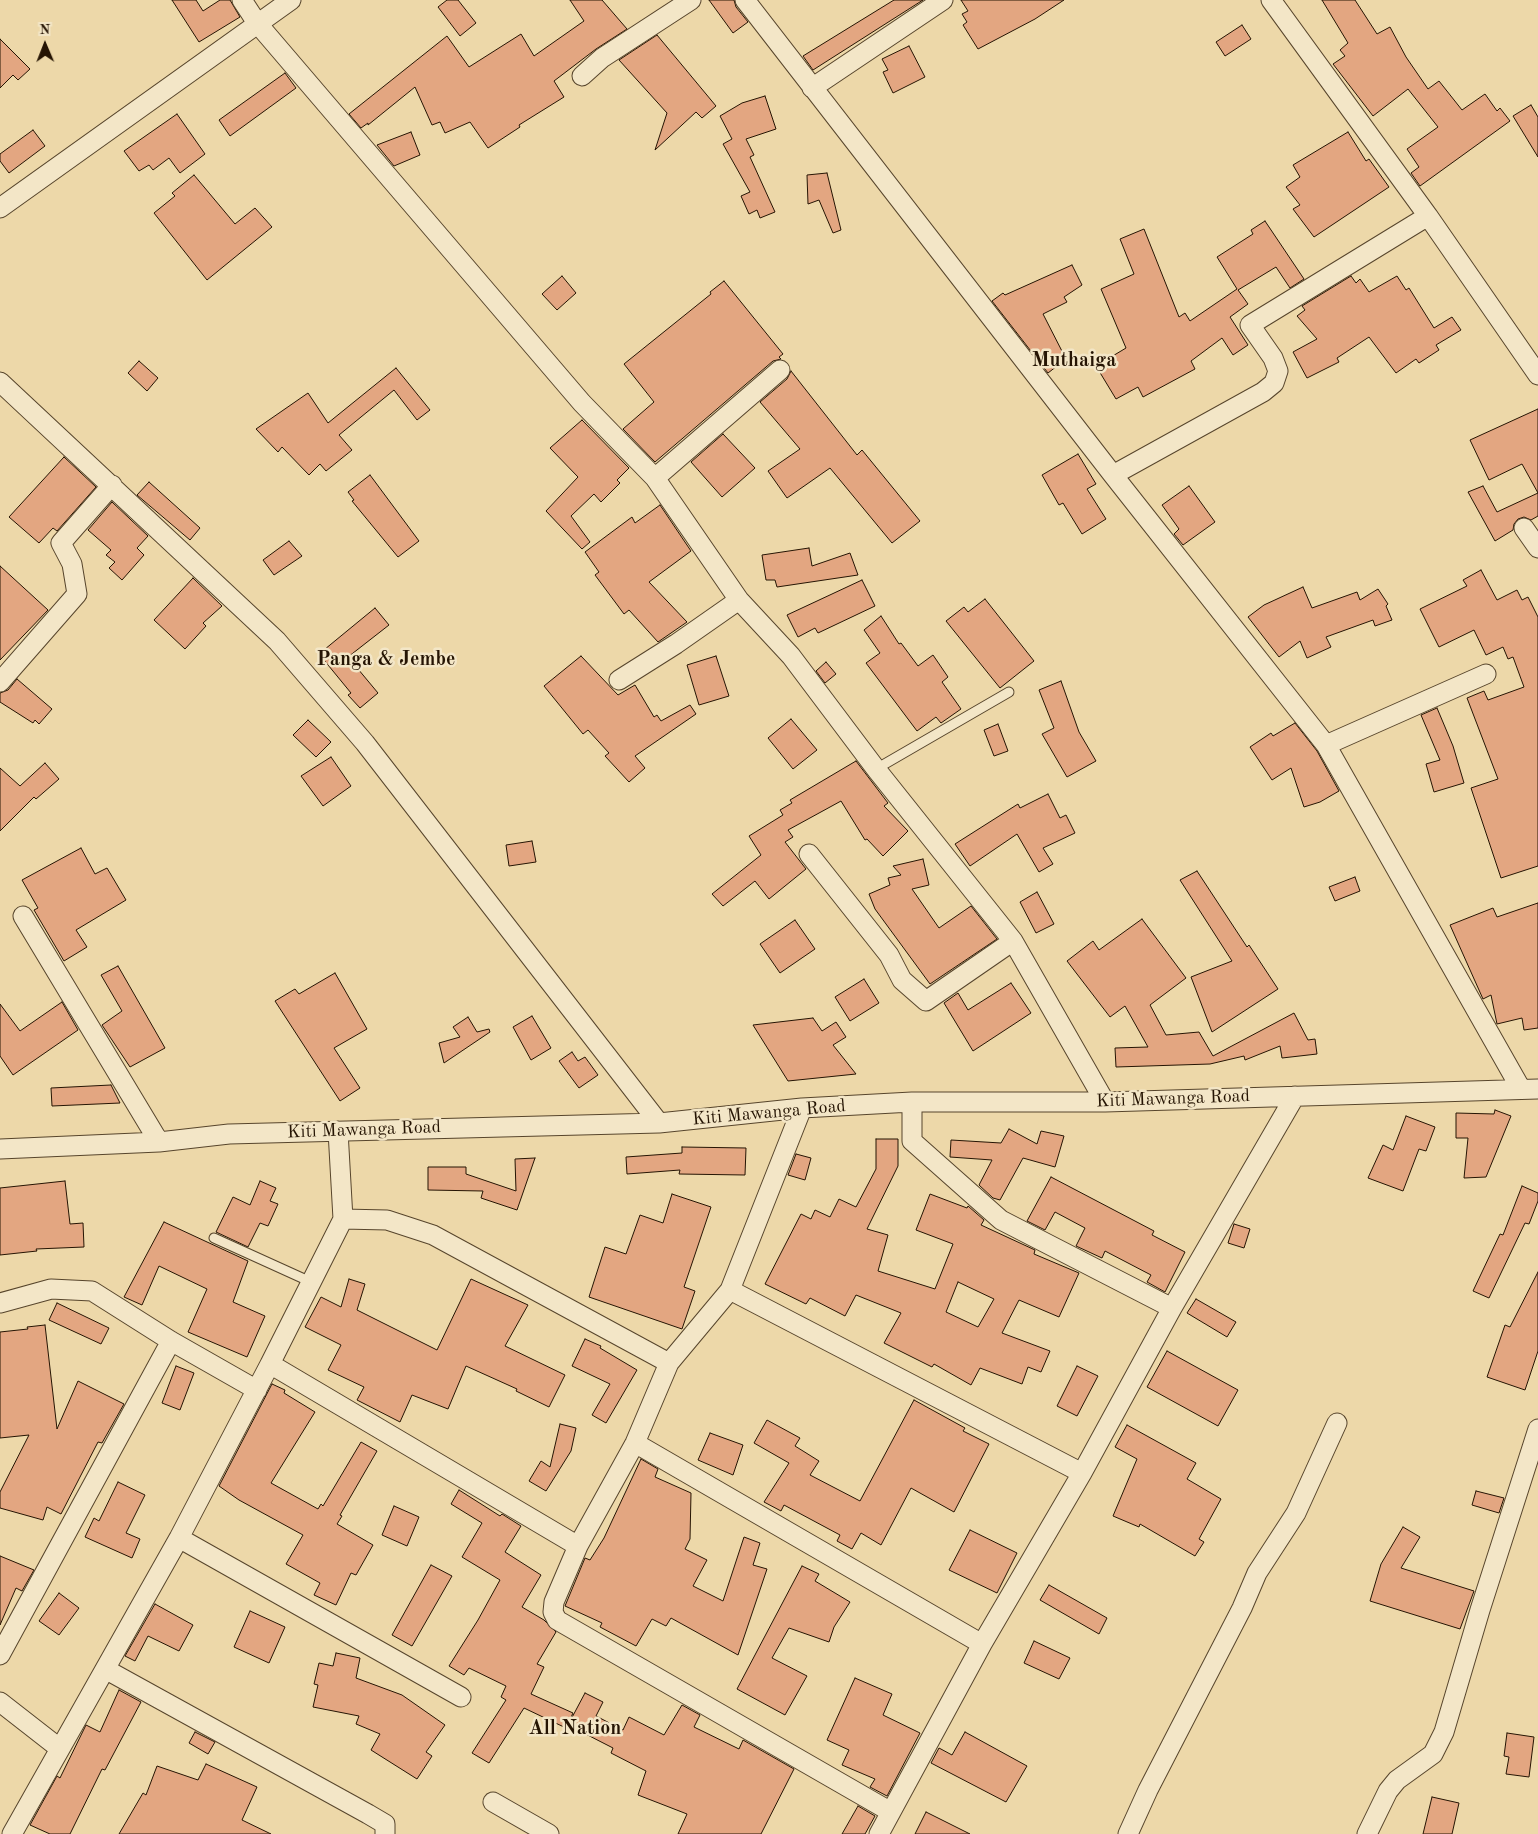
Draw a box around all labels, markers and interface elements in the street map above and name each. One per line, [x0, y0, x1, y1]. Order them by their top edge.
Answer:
north arrow [20, 20, 70, 70]
text: N [39, 23, 50, 37]
district label: Muthaiga [1032, 349, 1116, 373]
district label: Panga & Jembe [317, 648, 455, 672]
street label: Kiti Mawanga Road [1096, 1086, 1250, 1112]
street label: Kiti Mawanga Road [691, 1096, 847, 1130]
street label: Kiti Mawanga Road [287, 1117, 441, 1143]
district label: All Nation [529, 1717, 621, 1741]

